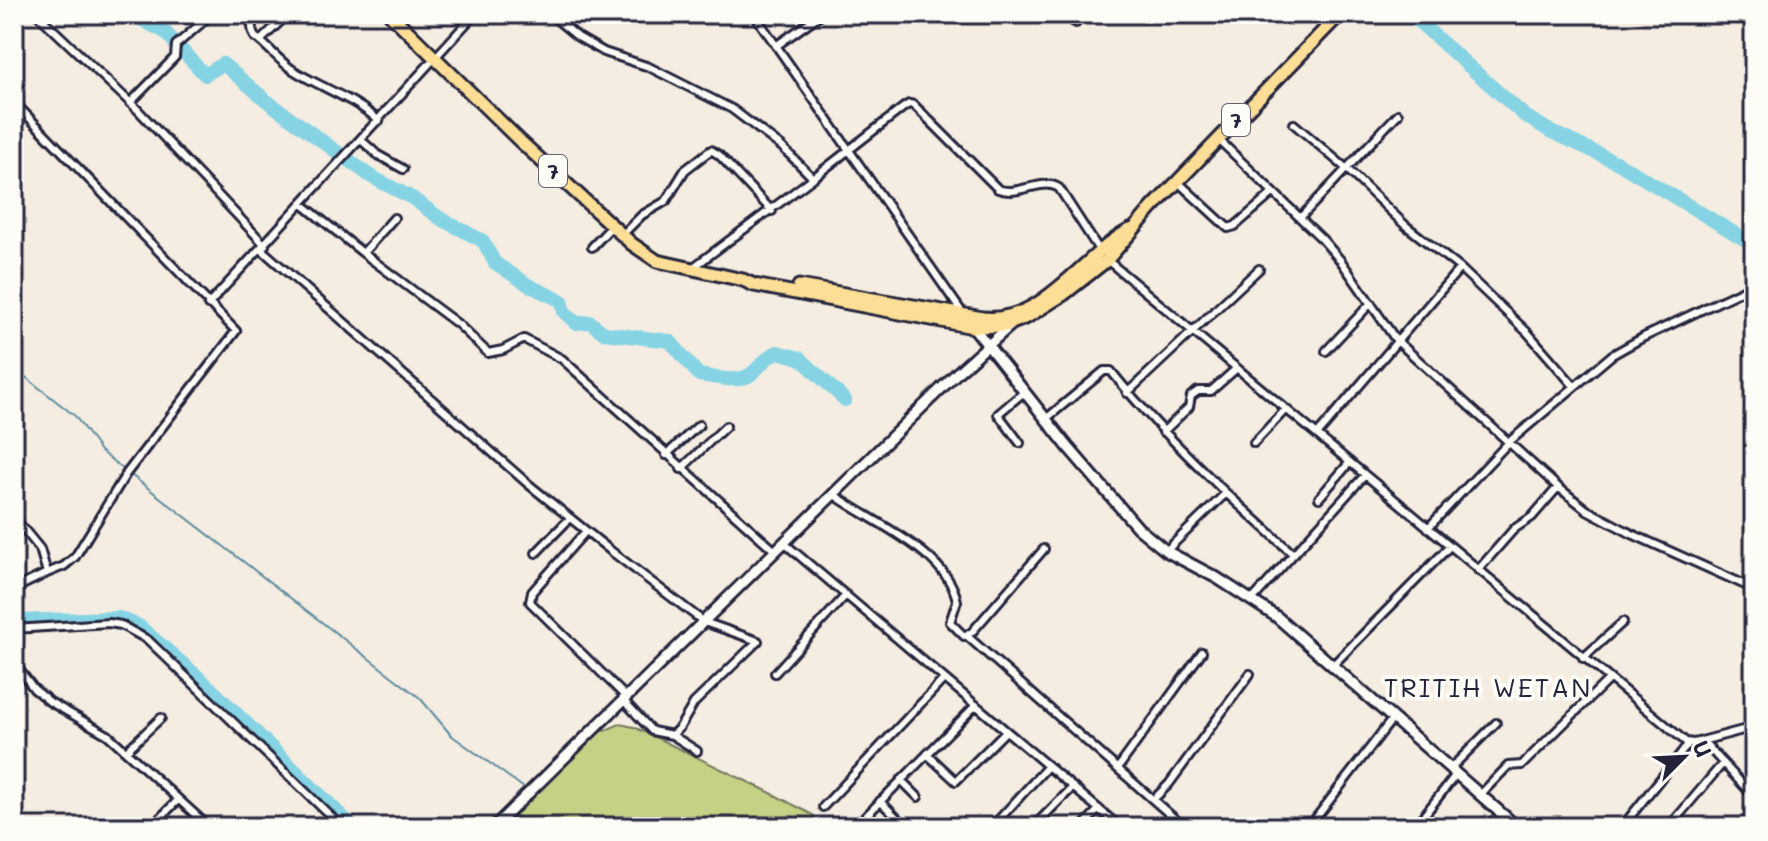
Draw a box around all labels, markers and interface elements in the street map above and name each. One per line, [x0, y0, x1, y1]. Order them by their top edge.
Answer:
road number: 7 [1222, 104, 1250, 136]
road number: 7 [539, 155, 567, 187]
district label: TRITIH WETAN [1384, 670, 1592, 704]
north arrow [1644, 717, 1724, 797]
text: U [1686, 736, 1719, 762]

